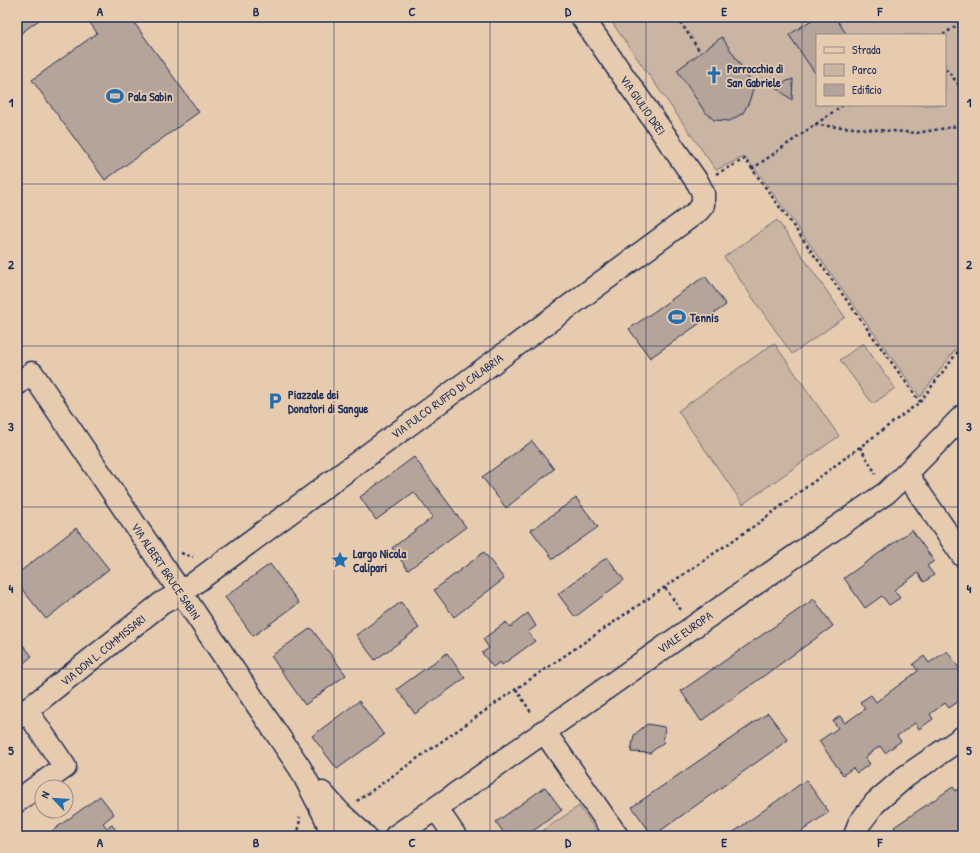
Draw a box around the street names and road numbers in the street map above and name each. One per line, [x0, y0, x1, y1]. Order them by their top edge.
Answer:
street label: VIA GIULIO DREI [616, 72, 670, 138]
street label: VIA FULCO RUFFO DI CALABRIA [388, 350, 507, 442]
street label: VIA ALBERT BRUCE SABIN [127, 519, 205, 623]
street label: VIALE EUROPA [654, 607, 716, 657]
street label: VIA DON L. COMMISSARI [57, 610, 149, 690]

